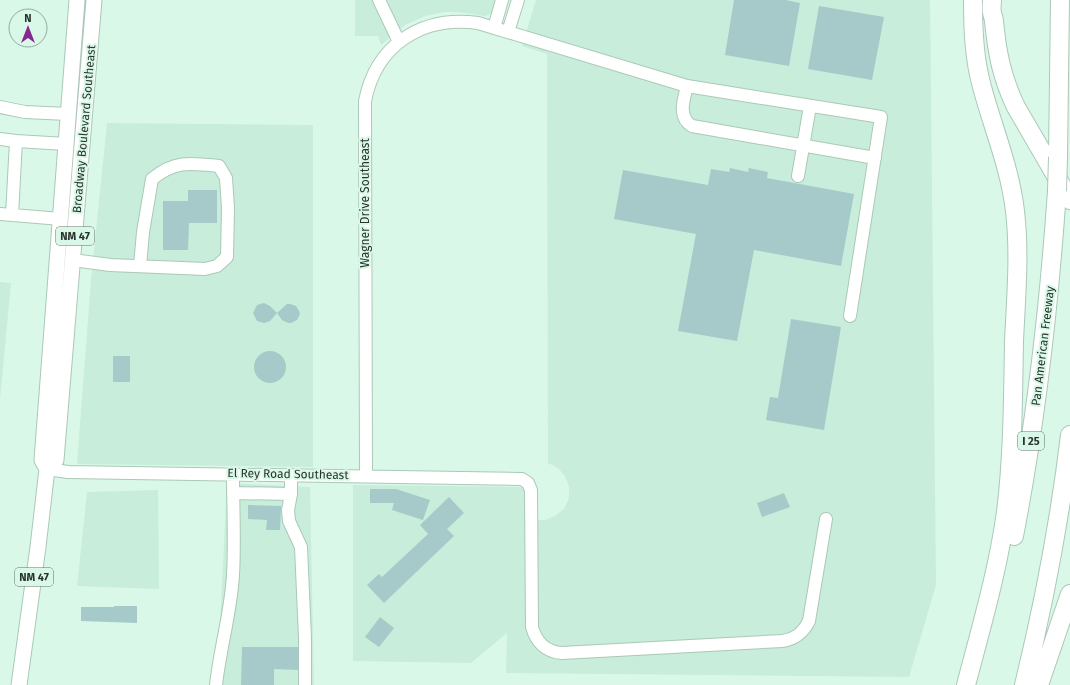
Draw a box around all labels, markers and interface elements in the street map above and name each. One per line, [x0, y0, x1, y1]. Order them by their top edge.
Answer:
north arrow [8, 8, 48, 48]
text: N [24, 12, 32, 25]
street label: Broadway Boulevard Southeast [70, 44, 98, 214]
street label: Wagner Drive Southeast [358, 138, 372, 268]
road number: NM 47 [56, 227, 94, 245]
street label: Pan American Freeway [1029, 285, 1057, 407]
road number: I 25 [1018, 432, 1044, 450]
street label: El Rey Road Southeast [227, 466, 349, 482]
road number: NM 47 [15, 568, 53, 586]

